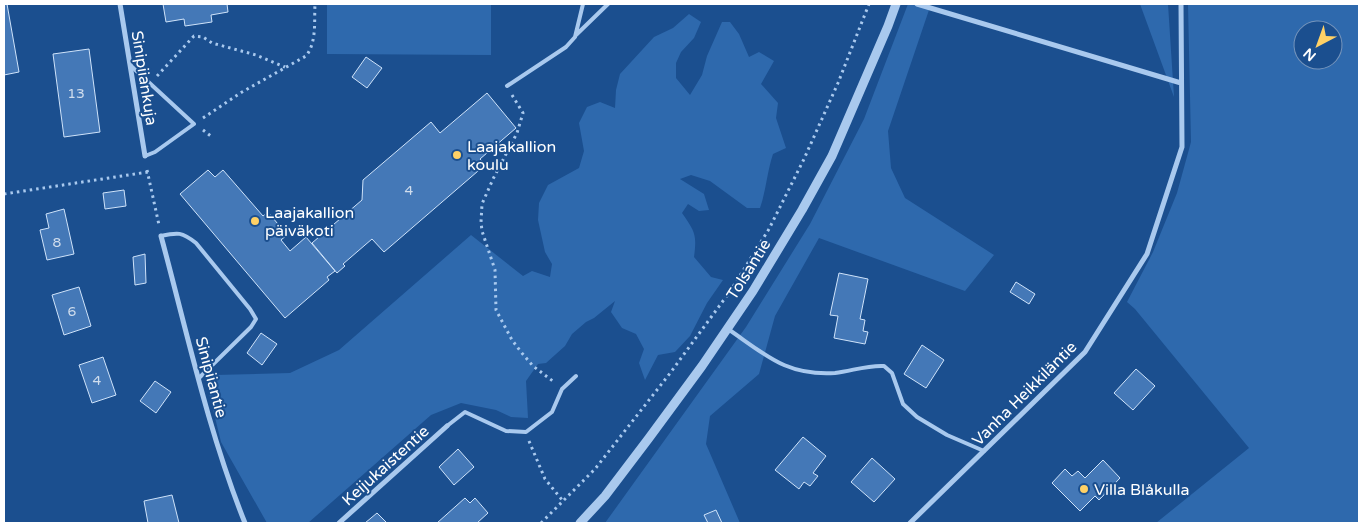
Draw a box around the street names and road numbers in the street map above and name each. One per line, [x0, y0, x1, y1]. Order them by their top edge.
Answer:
street label: Sinipiiankuja [127, 29, 161, 127]
street label: Tolsantie [722, 235, 775, 304]
street label: Sinipiiantie [191, 334, 231, 420]
street label: Vanha Heikkiläntie [968, 337, 1081, 450]
street label: Keijukaistentie [338, 421, 433, 510]

